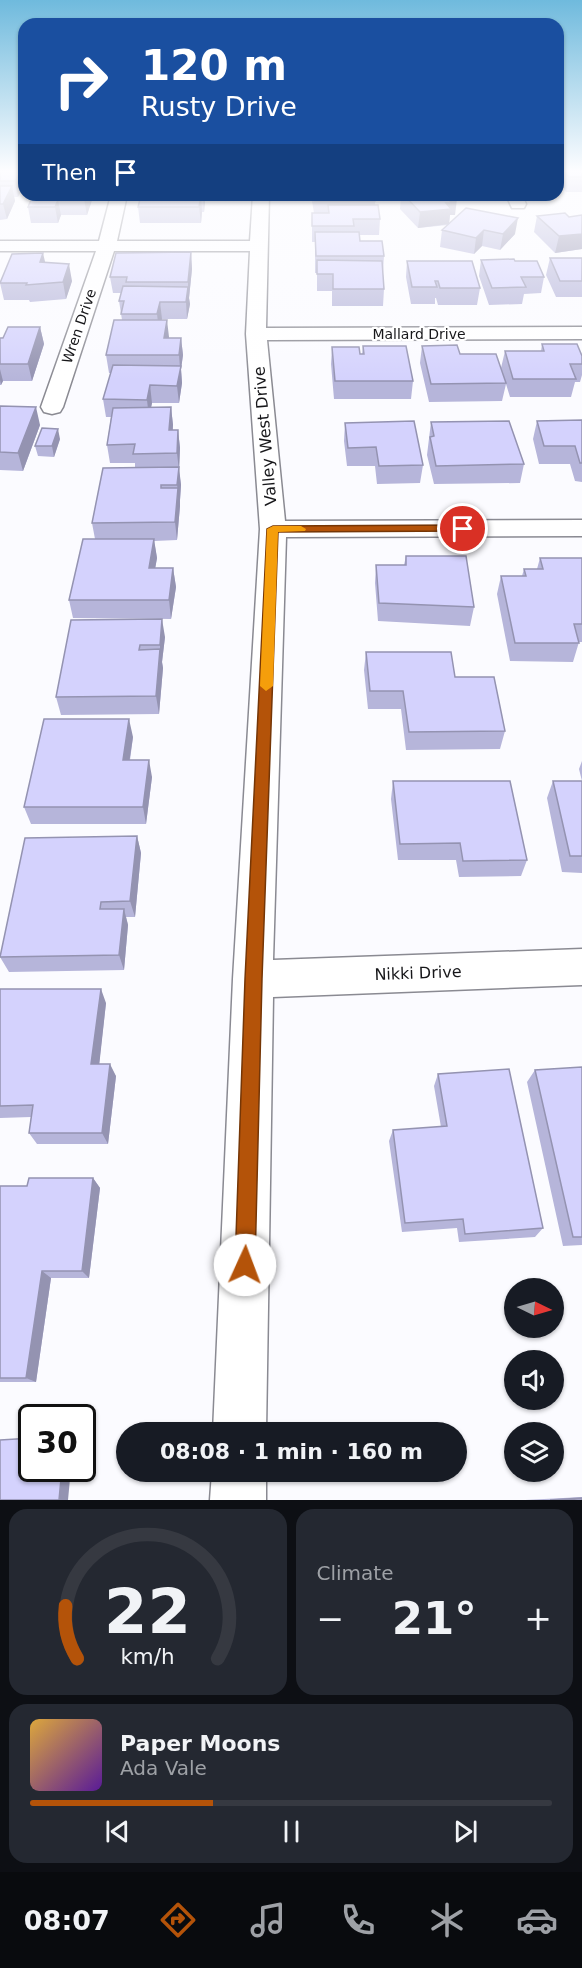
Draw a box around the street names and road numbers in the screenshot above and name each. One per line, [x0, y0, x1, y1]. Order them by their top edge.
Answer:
street label: Wren Drive [59, 287, 99, 365]
street label: Mallard Drive [372, 326, 466, 342]
street label: Valley West Drive [249, 366, 281, 506]
street label: Nikki Drive [374, 962, 462, 984]

